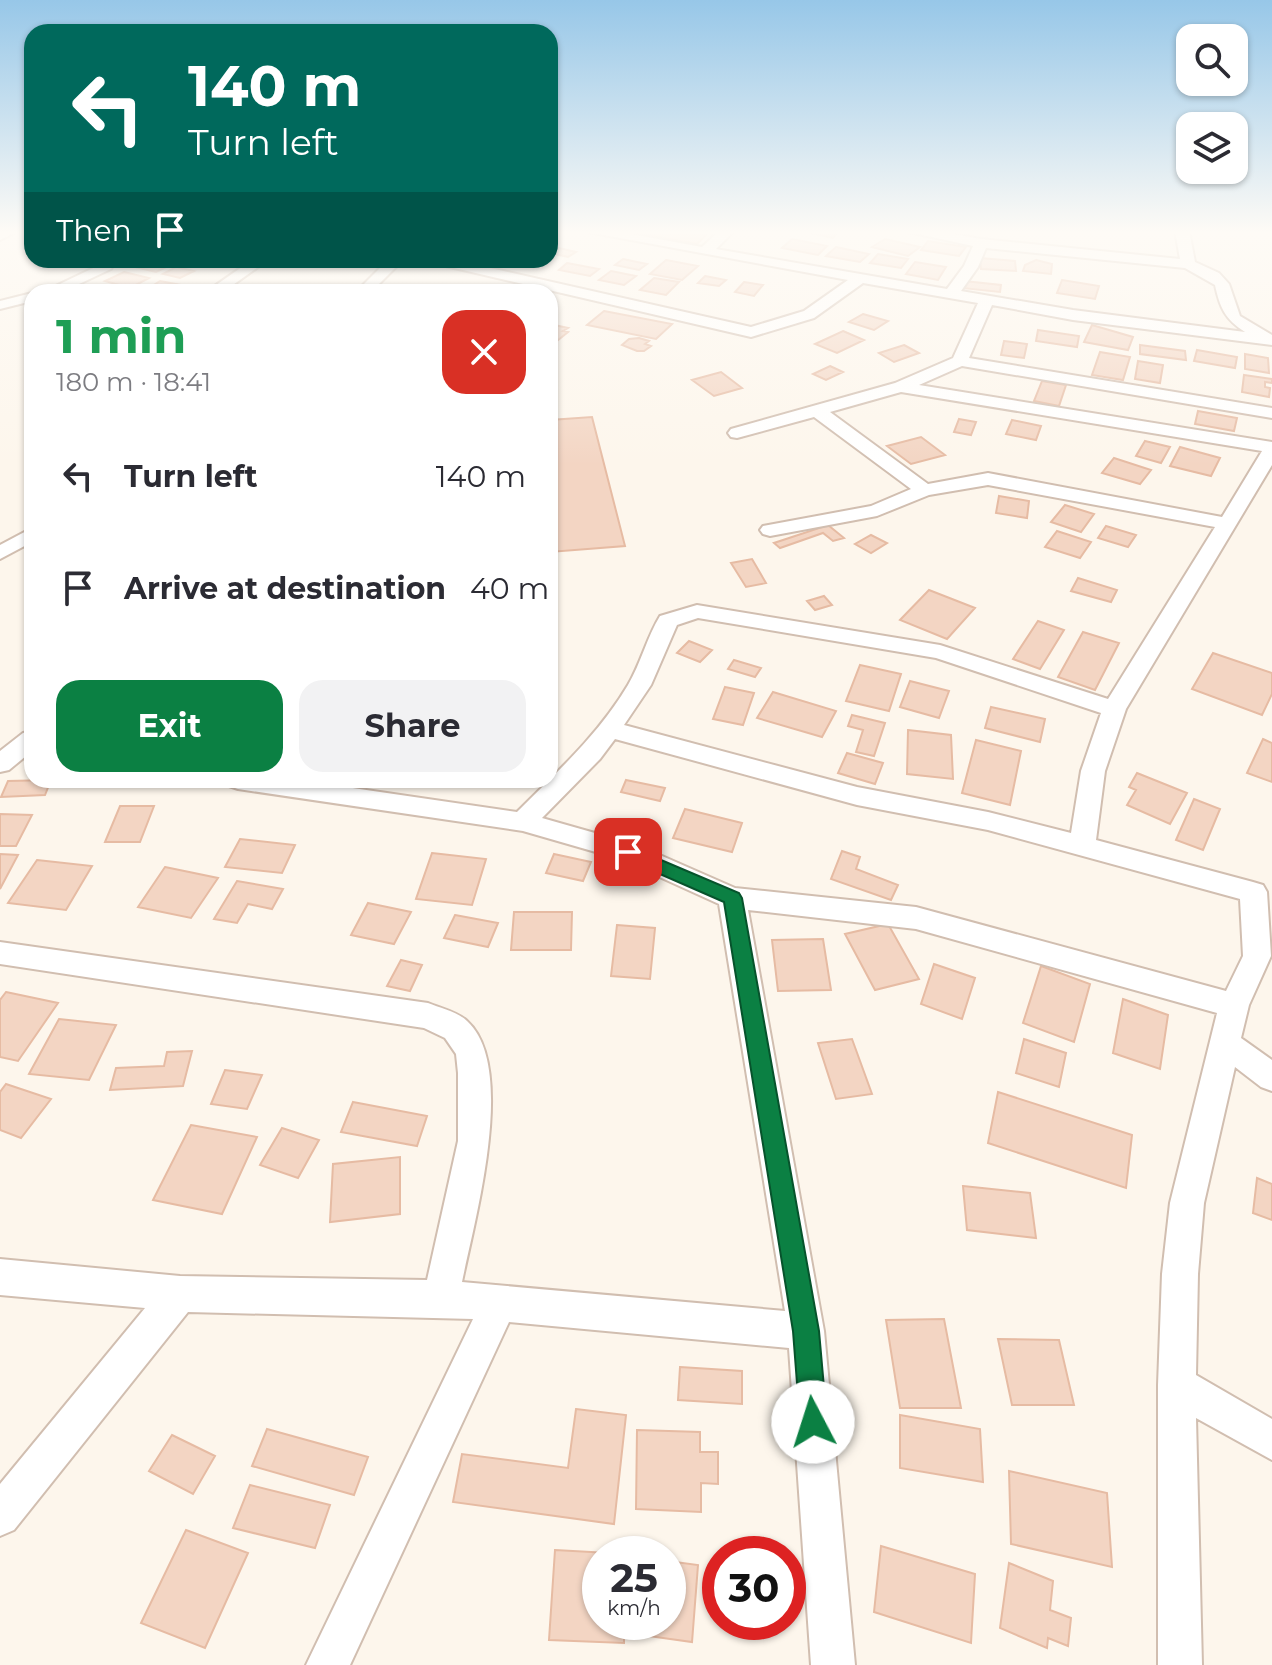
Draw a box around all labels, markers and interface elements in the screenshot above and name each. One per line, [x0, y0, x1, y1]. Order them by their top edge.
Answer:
map controls [1176, 24, 1248, 184]
button: search [1176, 24, 1248, 96]
text: 140 m [188, 52, 361, 120]
icon: left [56, 56, 160, 160]
button: layers [1176, 112, 1248, 184]
text: Turn left [188, 120, 339, 164]
icon: arrive [148, 208, 192, 252]
text: Then [56, 212, 132, 249]
text: 1 min [56, 307, 186, 365]
button: close [442, 310, 526, 394]
text: 180 m · 18:41 [56, 366, 211, 398]
icon: left [56, 454, 100, 498]
text: Turn left [124, 458, 257, 495]
text: 140 m [436, 458, 526, 495]
icon: arrive [56, 566, 100, 610]
text: Arrive at destination [124, 570, 446, 607]
text: 40 m [470, 570, 549, 607]
button: Exit [56, 680, 283, 772]
button: Share [299, 680, 526, 772]
pin [594, 818, 662, 886]
icon: arrive [606, 830, 650, 874]
position arrow [771, 1380, 855, 1464]
speed limit sign: 30 [702, 1536, 806, 1640]
text: 25 [610, 1553, 658, 1602]
text: km/h [607, 1596, 661, 1620]

